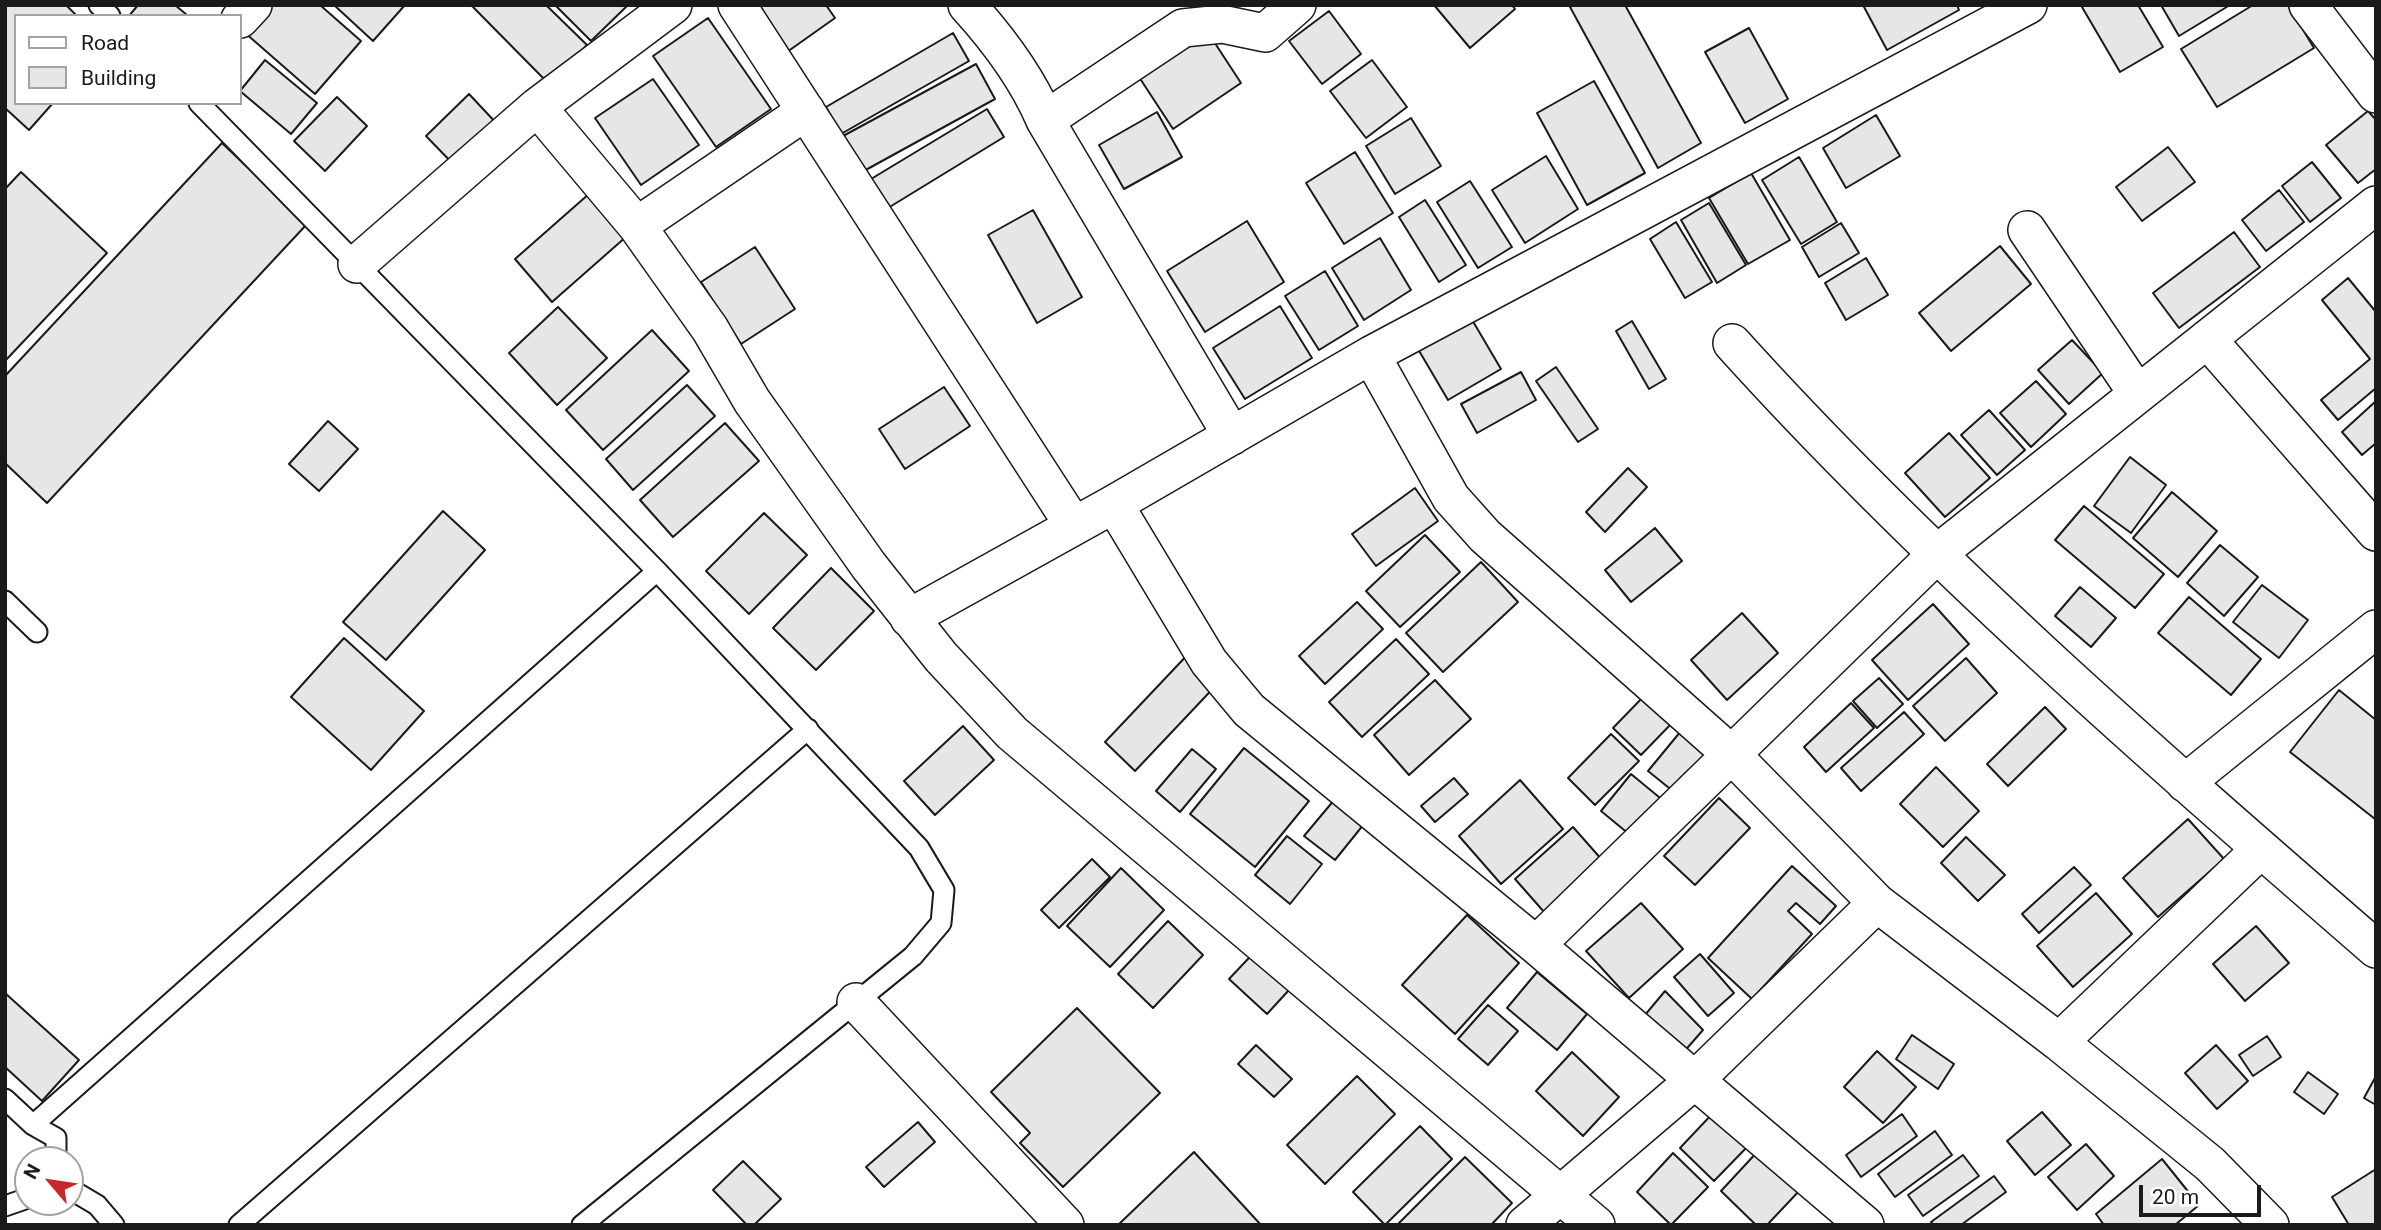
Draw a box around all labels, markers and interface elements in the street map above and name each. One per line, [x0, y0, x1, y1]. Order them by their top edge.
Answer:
legend [14, 14, 242, 105]
text: Road [81, 31, 129, 55]
text: Building [81, 66, 156, 90]
north arrow [14, 1146, 84, 1216]
text: N [19, 1160, 45, 1183]
scale bar [2143, 1170, 2266, 1214]
text: 20 m [2152, 1185, 2199, 1209]

